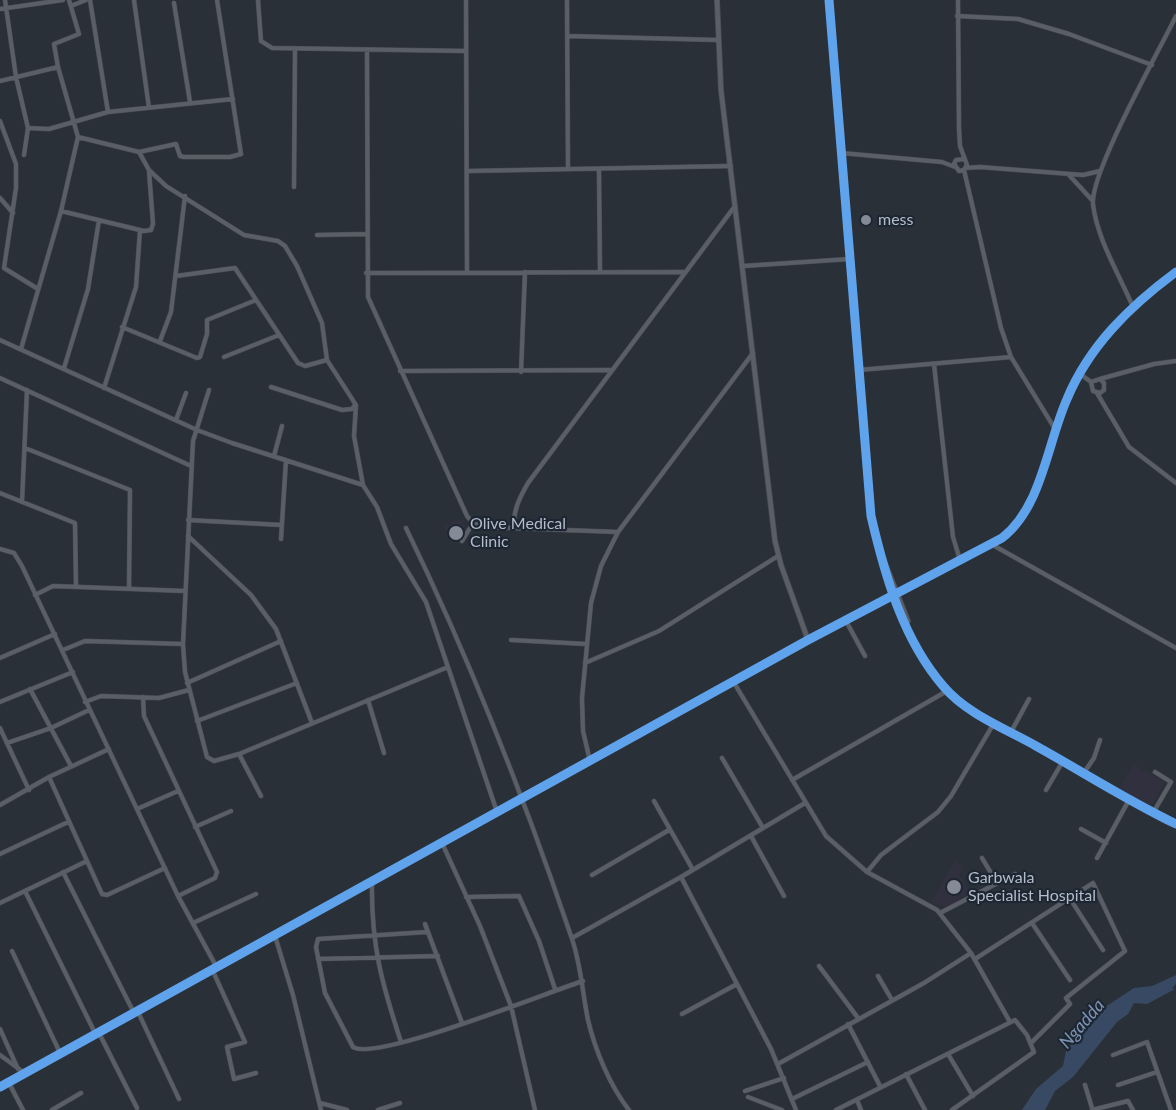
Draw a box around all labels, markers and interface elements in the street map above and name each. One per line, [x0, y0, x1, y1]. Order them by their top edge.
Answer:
place label: mess [878, 210, 913, 230]
marker: mess [859, 213, 873, 227]
place label: Olive Medical Clinic [470, 514, 566, 552]
marker: Olive Medical Clinic [447, 524, 465, 542]
place label: Garbwala Specialist Hospital [968, 868, 1096, 906]
marker: Garbwala Specialist Hospital [945, 878, 963, 896]
water label: Ngadda [1055, 995, 1109, 1053]

